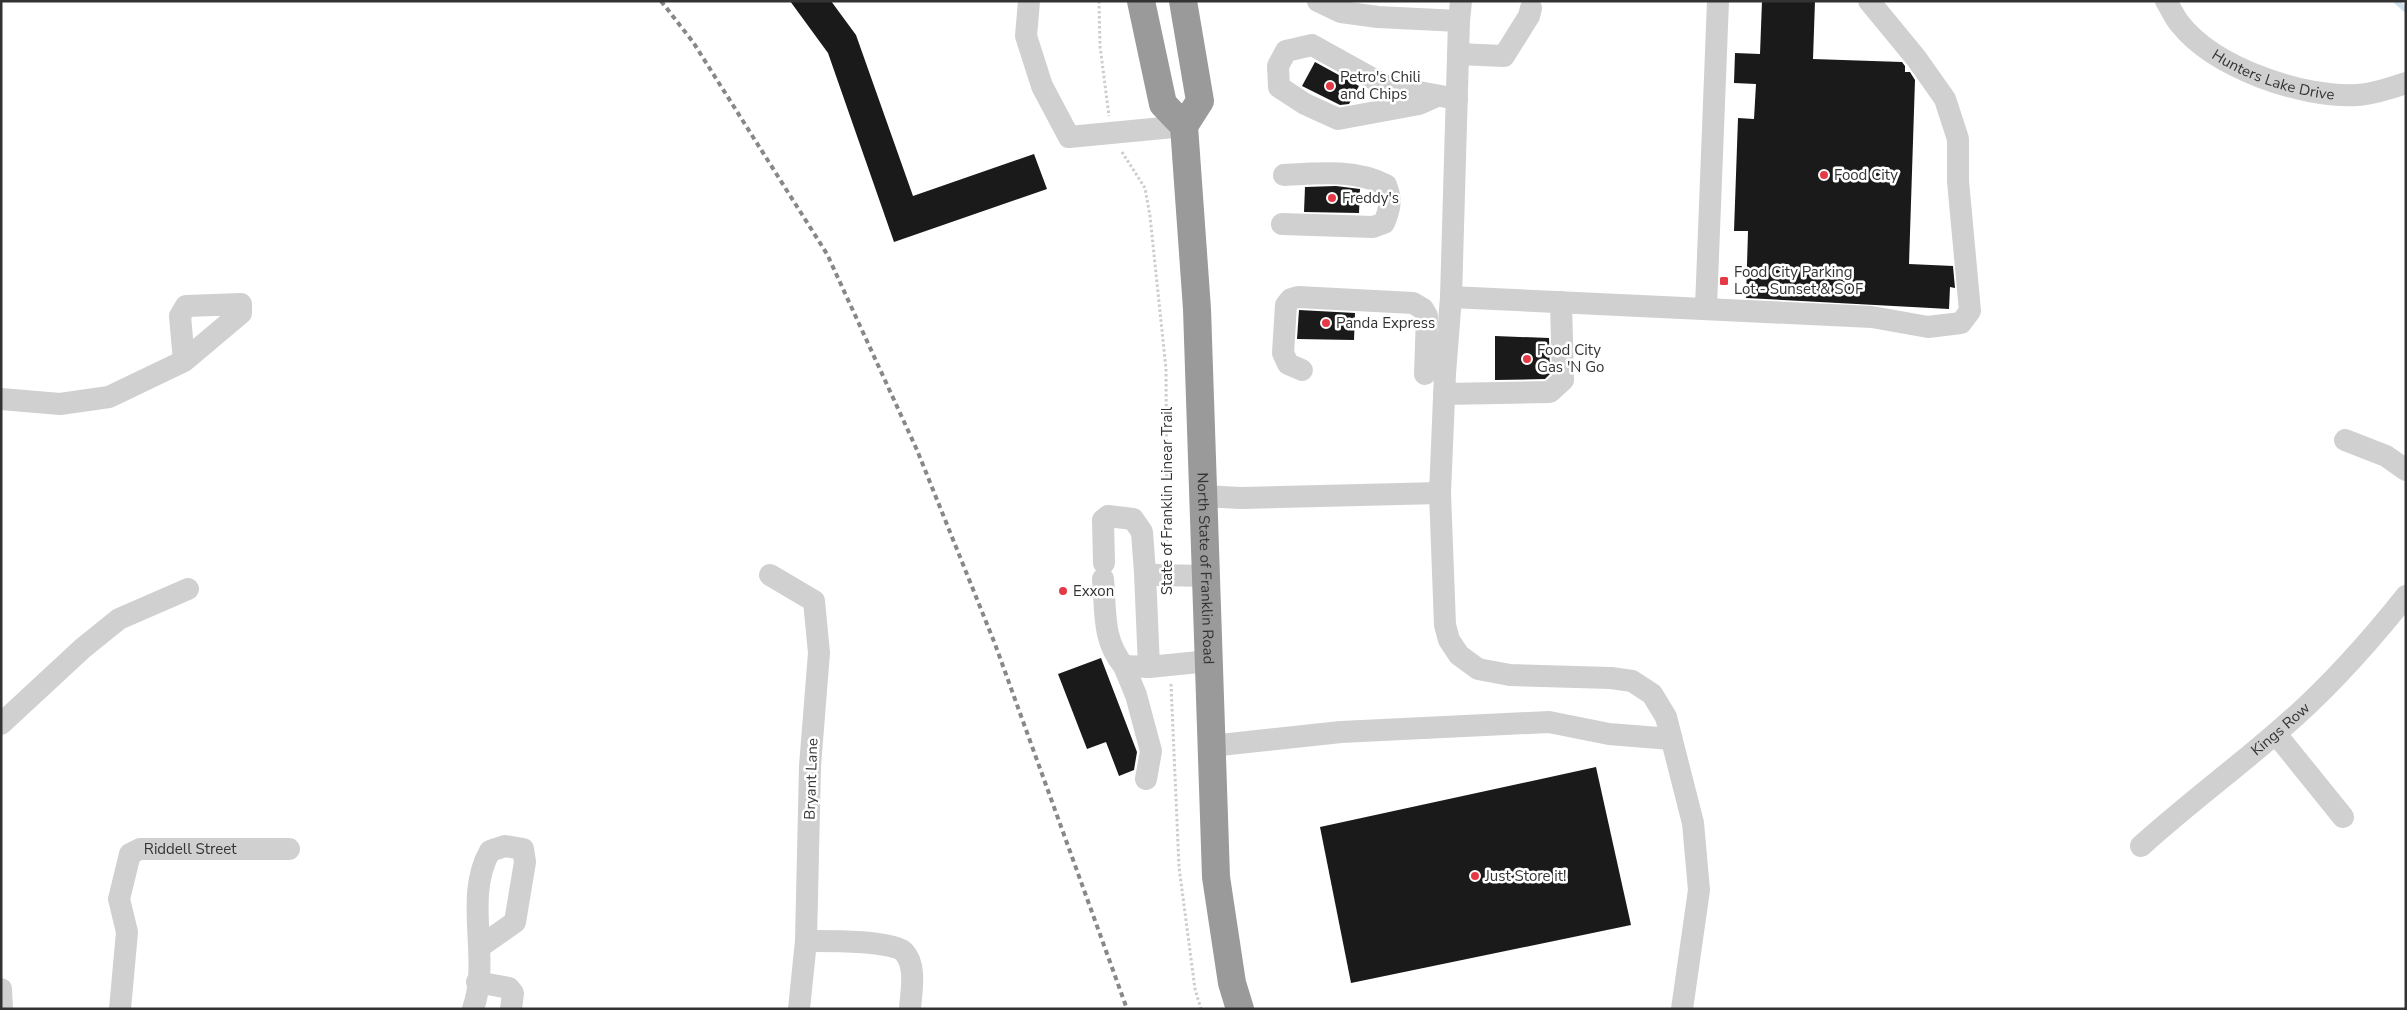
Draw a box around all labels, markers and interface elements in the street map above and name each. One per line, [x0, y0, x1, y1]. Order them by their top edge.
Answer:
street label: Hunters Lake Drive [2208, 45, 2335, 105]
place label: Petro's Chili and Chips [1340, 67, 1420, 104]
marker: Petro's Chili and Chips [1324, 80, 1336, 92]
place label: Food City [1834, 165, 1898, 185]
marker: Food City [1818, 169, 1830, 181]
place label: Freddy's [1342, 188, 1399, 208]
marker: Freddy's [1326, 192, 1338, 204]
place label: Food City Parking Lot - Sunset & SOF [1734, 262, 1863, 299]
marker: Food City Parking Lot - Sunset & SOF [1718, 275, 1730, 287]
place label: Panda Express [1336, 313, 1435, 333]
marker: Panda Express [1320, 317, 1332, 329]
place label: Food City Gas 'N Go [1537, 340, 1604, 377]
marker: Food City Gas 'N Go [1521, 353, 1533, 365]
street label: State of Franklin Linear Trail [1157, 406, 1177, 595]
street label: North State of Franklin Road [1192, 472, 1219, 665]
place label: Exxon [1073, 581, 1114, 601]
marker: Exxon [1057, 585, 1069, 597]
street label: Kings Row [2247, 698, 2314, 760]
street label: Bryant Lane [800, 738, 822, 820]
street label: Riddell Street [144, 839, 237, 859]
place label: Just Store it! [1484, 866, 1567, 886]
marker: Just Store it! [1469, 870, 1481, 882]

